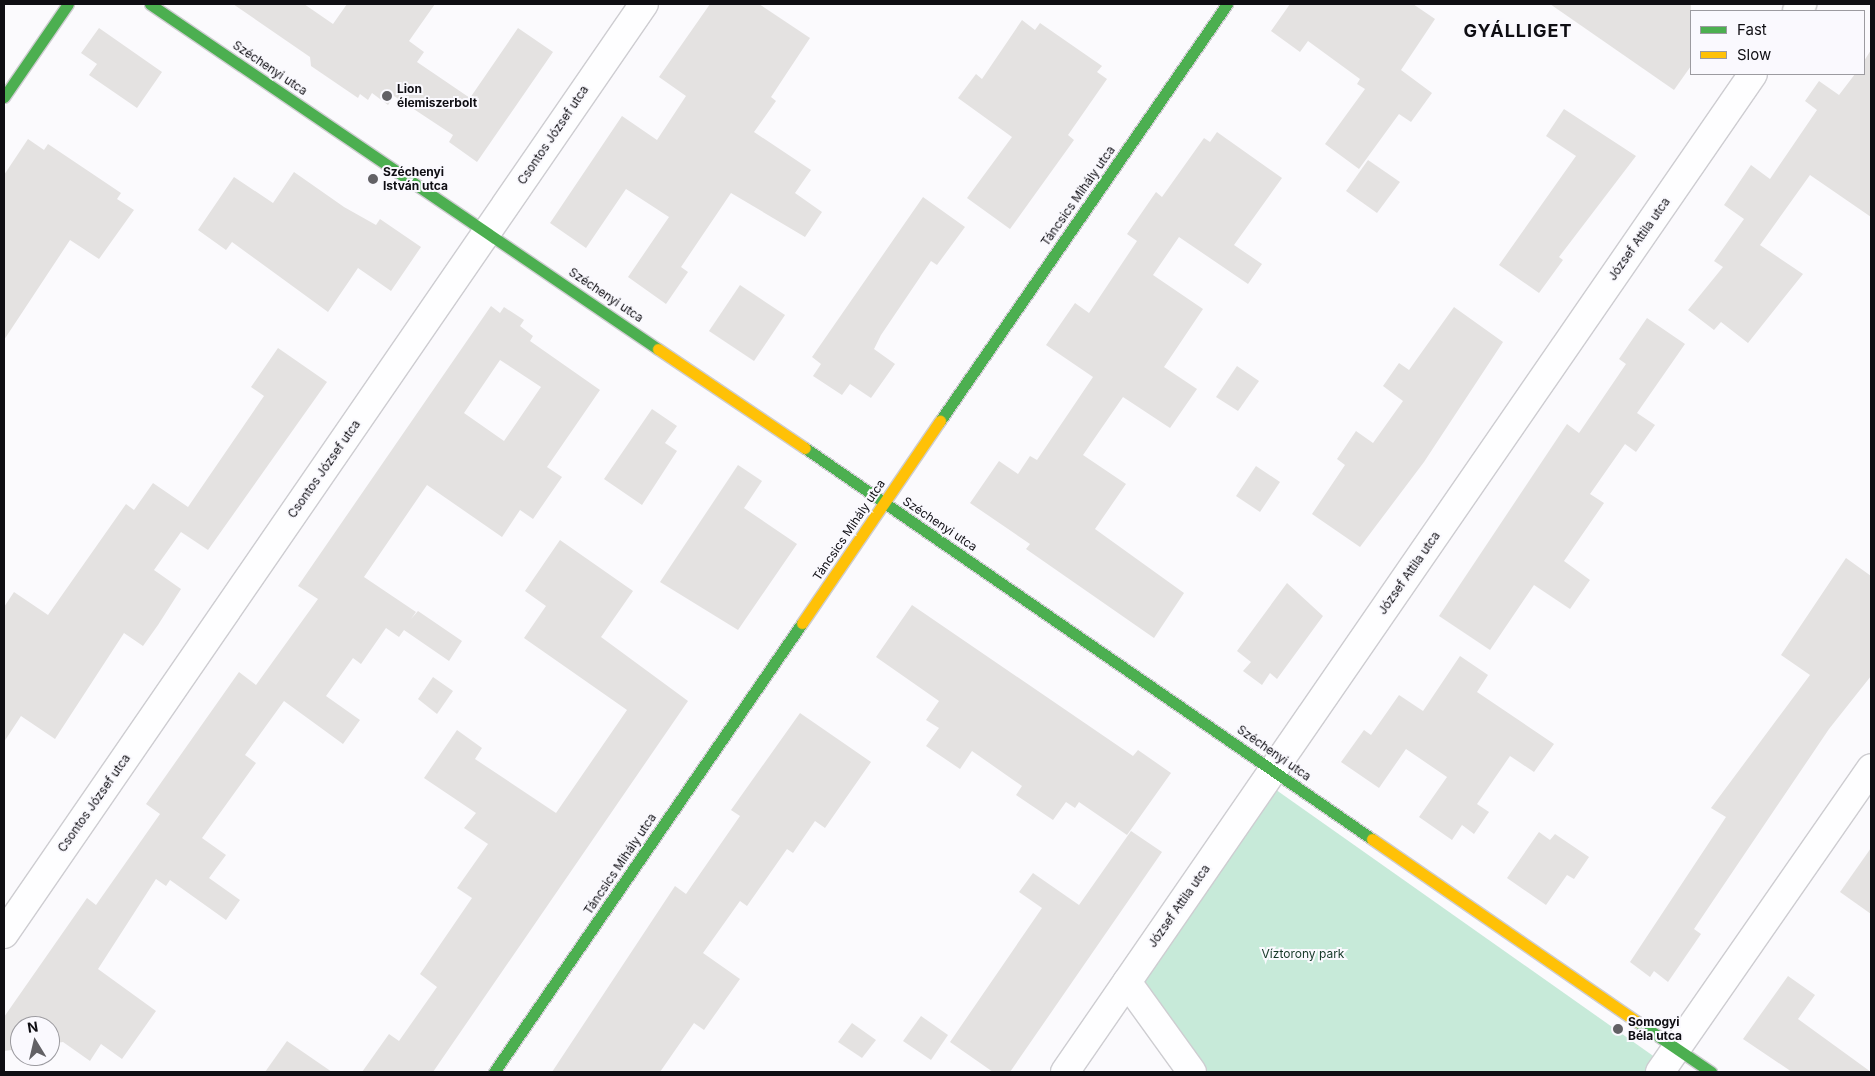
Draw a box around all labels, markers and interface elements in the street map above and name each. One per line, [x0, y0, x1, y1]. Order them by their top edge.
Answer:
legend [1690, 10, 1865, 75]
district label: GYÁLLIGET [1462, 20, 1574, 42]
text: Fast [1737, 20, 1767, 39]
street label: Széchenyi utca [230, 38, 310, 98]
text: Slow [1737, 45, 1771, 64]
place label: Lion élemiszerbolt [397, 82, 477, 110]
street label: Csontos József utca [514, 83, 592, 187]
marker: Lion élemiszerbolt [381, 90, 393, 102]
street label: Táncsics Mihály utca [1038, 143, 1118, 249]
place label: Széchenyi István utca [383, 165, 448, 193]
marker: Széchenyi István utca [367, 173, 379, 185]
street label: József Attila utca [1605, 195, 1673, 283]
street label: Széchenyi utca [566, 265, 646, 325]
street label: Csontos József utca [285, 417, 363, 521]
street label: Táncsics Mihály utca [810, 477, 888, 583]
street label: Széchenyi utca [900, 494, 980, 554]
street label: József Attila utca [1375, 529, 1443, 617]
street label: Széchenyi utca [1234, 722, 1314, 784]
street label: Csontos József utca [55, 751, 133, 855]
street label: Táncsics Mihály utca [581, 811, 659, 917]
street label: József Attila utca [1145, 862, 1213, 950]
park label: Víztorony park [1262, 947, 1344, 961]
place label: Somogyi Béla utca [1628, 1015, 1682, 1043]
north arrow [10, 1016, 60, 1066]
text: N [26, 1017, 39, 1036]
marker: Somogyi Béla utca [1612, 1023, 1624, 1035]

